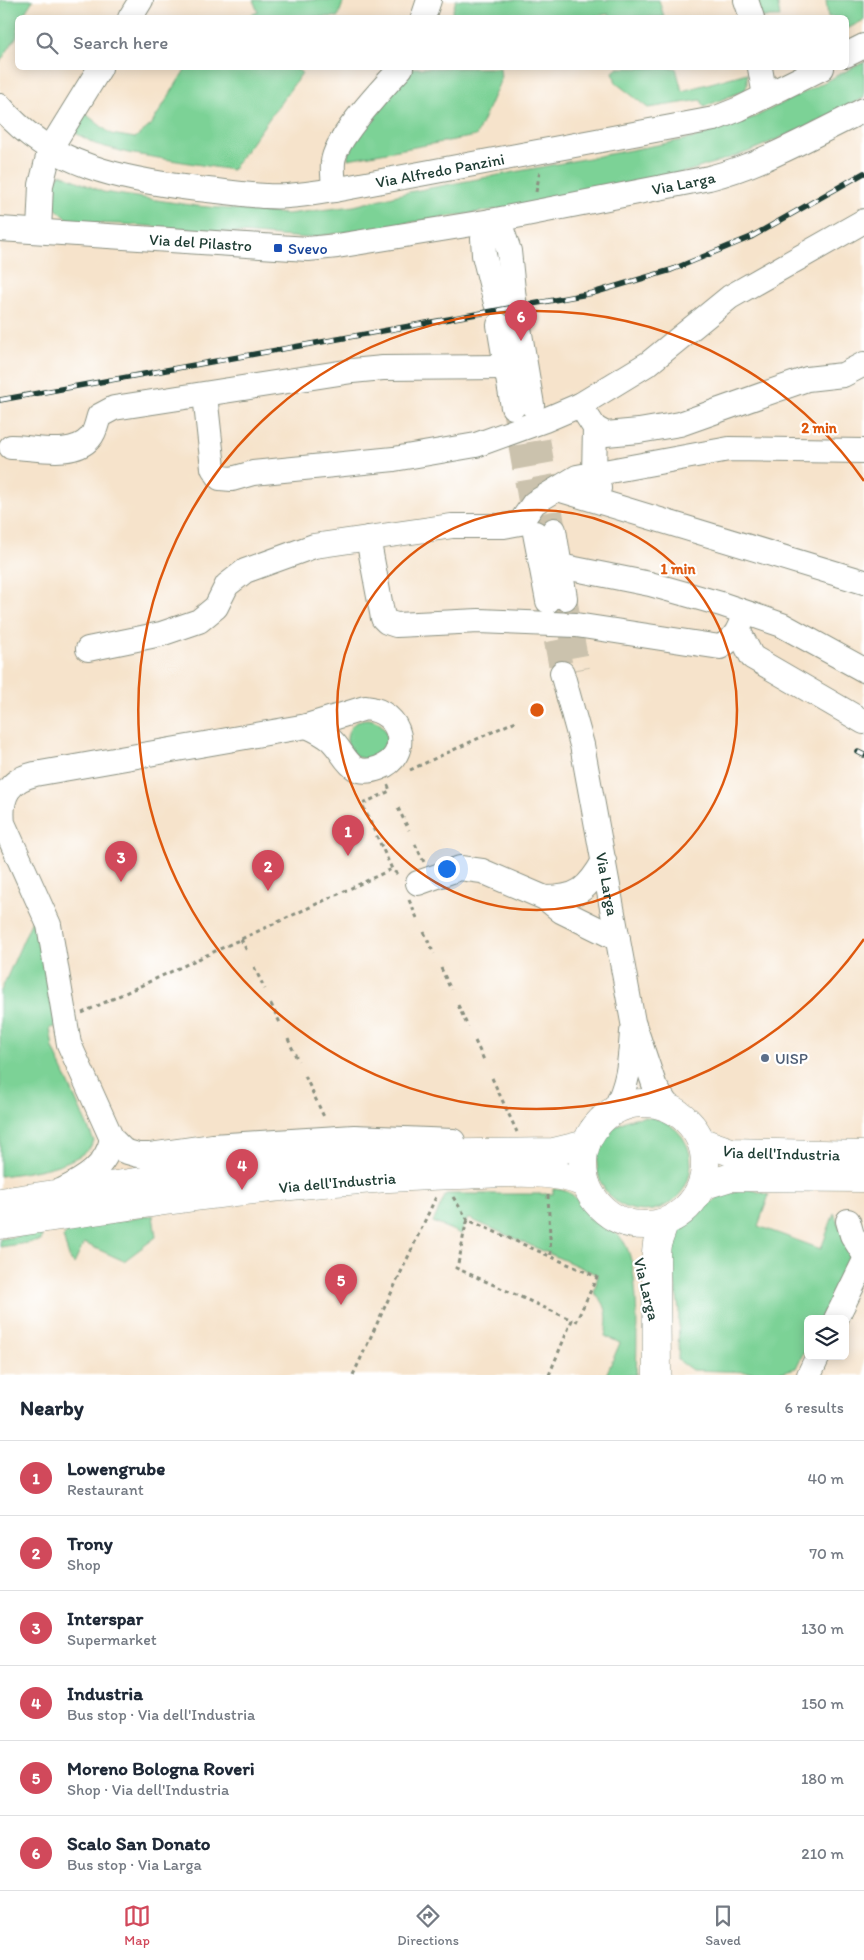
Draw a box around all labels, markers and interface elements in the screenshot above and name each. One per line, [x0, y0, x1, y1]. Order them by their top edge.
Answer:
search box [15, 15, 849, 70]
icon: search [33, 29, 61, 57]
text: Search here [73, 31, 168, 54]
street label: Via Alfredo Panzini [374, 149, 506, 192]
street label: Via Larga [650, 168, 718, 199]
street label: Via del Pilastro [149, 230, 253, 255]
place label: Svevo [288, 239, 328, 258]
marker: Svevo [272, 242, 284, 254]
pin: 6 [505, 300, 537, 341]
text: 2 min [801, 419, 838, 437]
text: 1 min [661, 560, 696, 578]
centre of rings [528, 701, 546, 719]
pin: 1 [332, 815, 364, 856]
pin: 3 [105, 841, 137, 882]
pin: 2 [252, 850, 284, 891]
street label: Via Larga [592, 851, 622, 918]
your location [434, 856, 460, 882]
place label: UISP [775, 1049, 808, 1068]
marker: UISP [759, 1052, 771, 1064]
street label: Via dell'Industria [720, 1141, 841, 1164]
pin: 4 [226, 1149, 258, 1190]
street label: Via dell'Industria [278, 1169, 397, 1197]
street label: Via Larga [630, 1256, 664, 1323]
pin: 5 [325, 1264, 357, 1305]
map controls [804, 1315, 849, 1360]
button: layers [804, 1315, 849, 1360]
text: Nearby [20, 1395, 84, 1420]
text: 6 results [784, 1398, 844, 1417]
text: Lowengrube [67, 1457, 165, 1480]
text: 1 [32, 1469, 40, 1488]
text: 40 m [807, 1469, 844, 1488]
text: Restaurant [67, 1480, 144, 1499]
text: Trony [67, 1532, 113, 1555]
text: 2 [32, 1544, 40, 1563]
text: 70 m [809, 1544, 844, 1563]
text: Shop [67, 1555, 101, 1574]
text: Interspar [67, 1607, 143, 1630]
text: 3 [32, 1619, 40, 1638]
text: 130 m [801, 1619, 844, 1638]
text: Supermarket [67, 1630, 157, 1649]
text: Industria [67, 1682, 143, 1705]
text: 4 [31, 1694, 41, 1713]
text: 150 m [801, 1694, 844, 1713]
text: Bus stop · Via dell'Industria [67, 1705, 255, 1724]
text: Moreno Bologna Roveri [67, 1757, 255, 1780]
text: 5 [32, 1769, 40, 1788]
text: 180 m [801, 1769, 844, 1788]
text: Shop · Via dell'Industria [67, 1780, 229, 1799]
text: Scalo San Donato [67, 1832, 211, 1855]
text: 6 [32, 1844, 40, 1863]
text: 210 m [801, 1844, 844, 1863]
text: Bus stop · Via Larga [67, 1855, 202, 1874]
tab: Map [123, 1902, 151, 1949]
tab: Directions [397, 1902, 459, 1949]
tab: Saved [705, 1902, 741, 1949]

